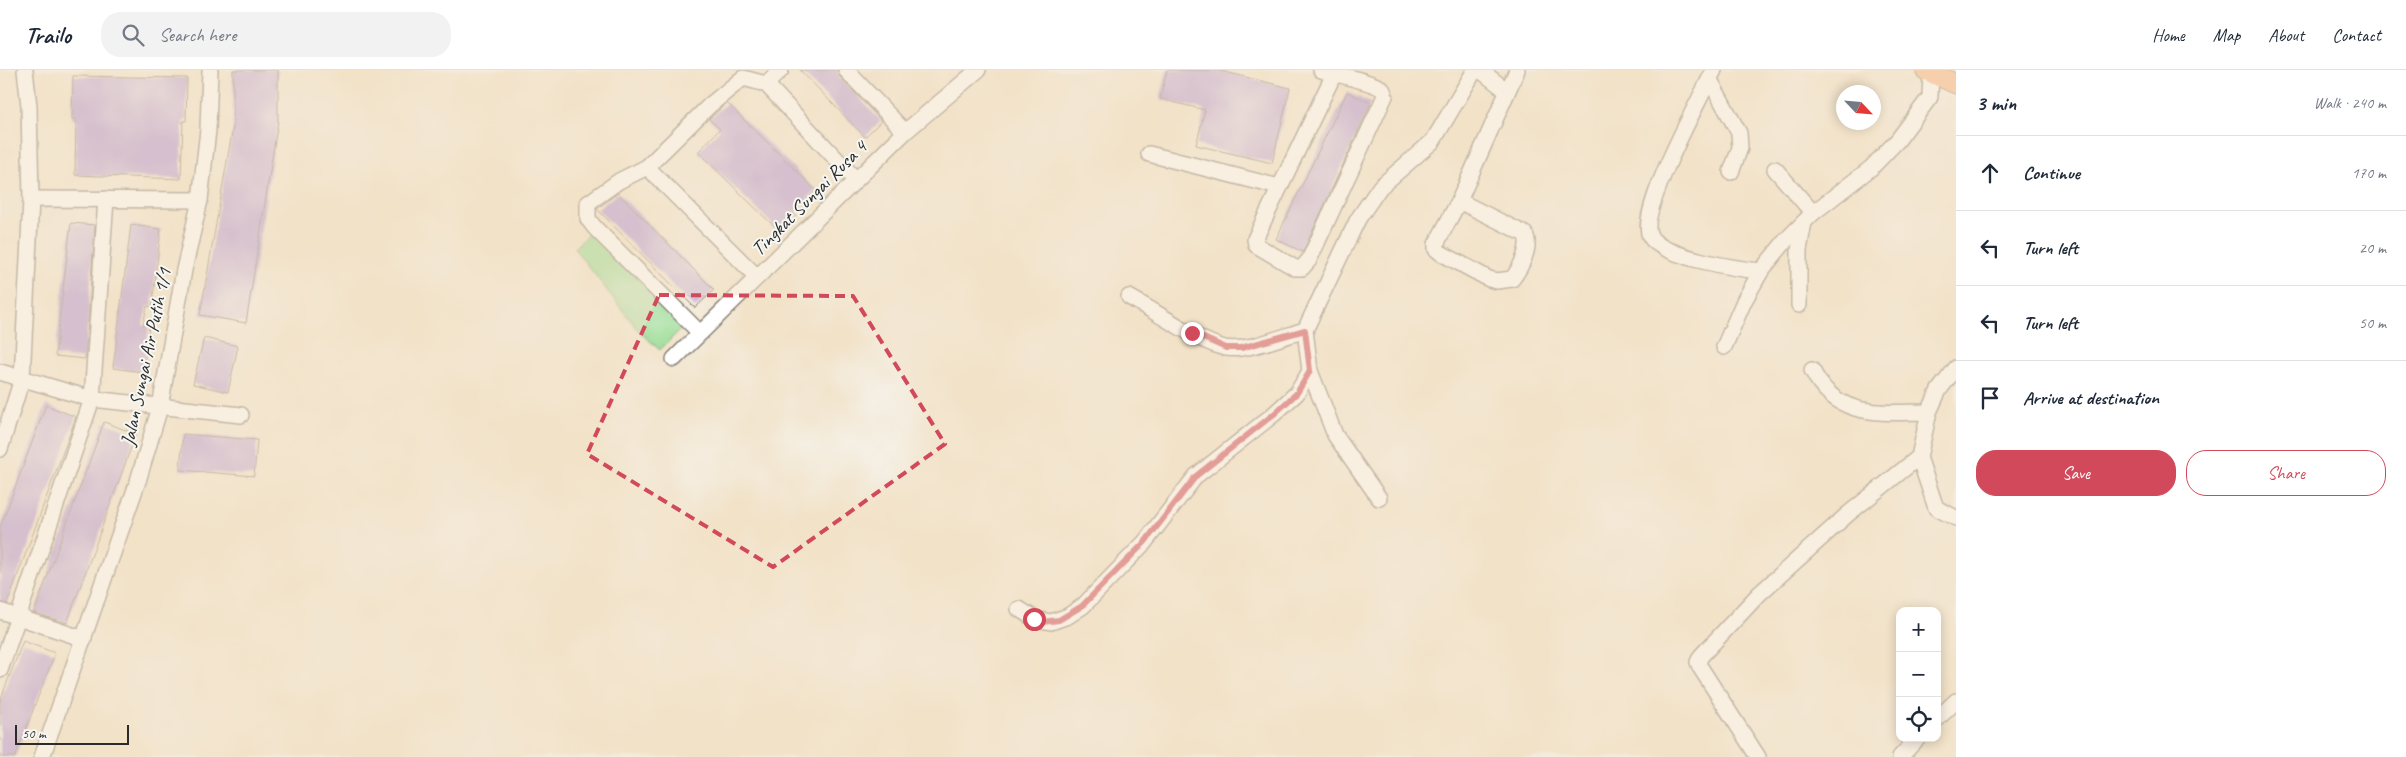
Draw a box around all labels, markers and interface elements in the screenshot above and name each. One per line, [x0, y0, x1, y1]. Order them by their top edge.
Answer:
search box [101, 12, 451, 57]
text: Trailo [25, 20, 71, 50]
icon: search [119, 21, 147, 49]
text: Search here [159, 23, 236, 47]
text: Home [2152, 24, 2185, 46]
text: Map [2213, 24, 2240, 46]
text: About [2268, 24, 2304, 46]
text: Contact [2332, 24, 2381, 46]
north arrow [1836, 85, 1881, 130]
text: 3 min [1976, 90, 2016, 116]
text: Walk · 240 m [2314, 93, 2386, 113]
street label: Tingkat Sungai Rusa 4 [746, 133, 874, 261]
icon: ahead [1976, 159, 2004, 187]
text: Continue [2023, 161, 2080, 185]
text: 170 m [2352, 163, 2386, 183]
icon: left [1976, 234, 2004, 262]
text: Turn left [2023, 236, 2078, 260]
text: 20 m [2359, 238, 2386, 258]
street label: Jalan Sungai Air Putih 1/1 [115, 265, 177, 449]
icon: left [1976, 309, 2004, 337]
text: Turn left [2023, 311, 2078, 335]
text: 50 m [2359, 313, 2386, 333]
route end [1181, 322, 1204, 345]
icon: arrive [1976, 384, 2004, 412]
text: Arrive at destination [2023, 386, 2159, 410]
button: Save [1976, 450, 2176, 496]
button: Share [2186, 450, 2386, 496]
map controls [1896, 607, 1941, 742]
button: + [1896, 607, 1941, 652]
route start [1023, 608, 1046, 631]
button: − [1896, 652, 1941, 697]
button: locate [1896, 697, 1941, 742]
scale bar [15, 722, 129, 745]
text: 50 m [22, 725, 46, 742]

